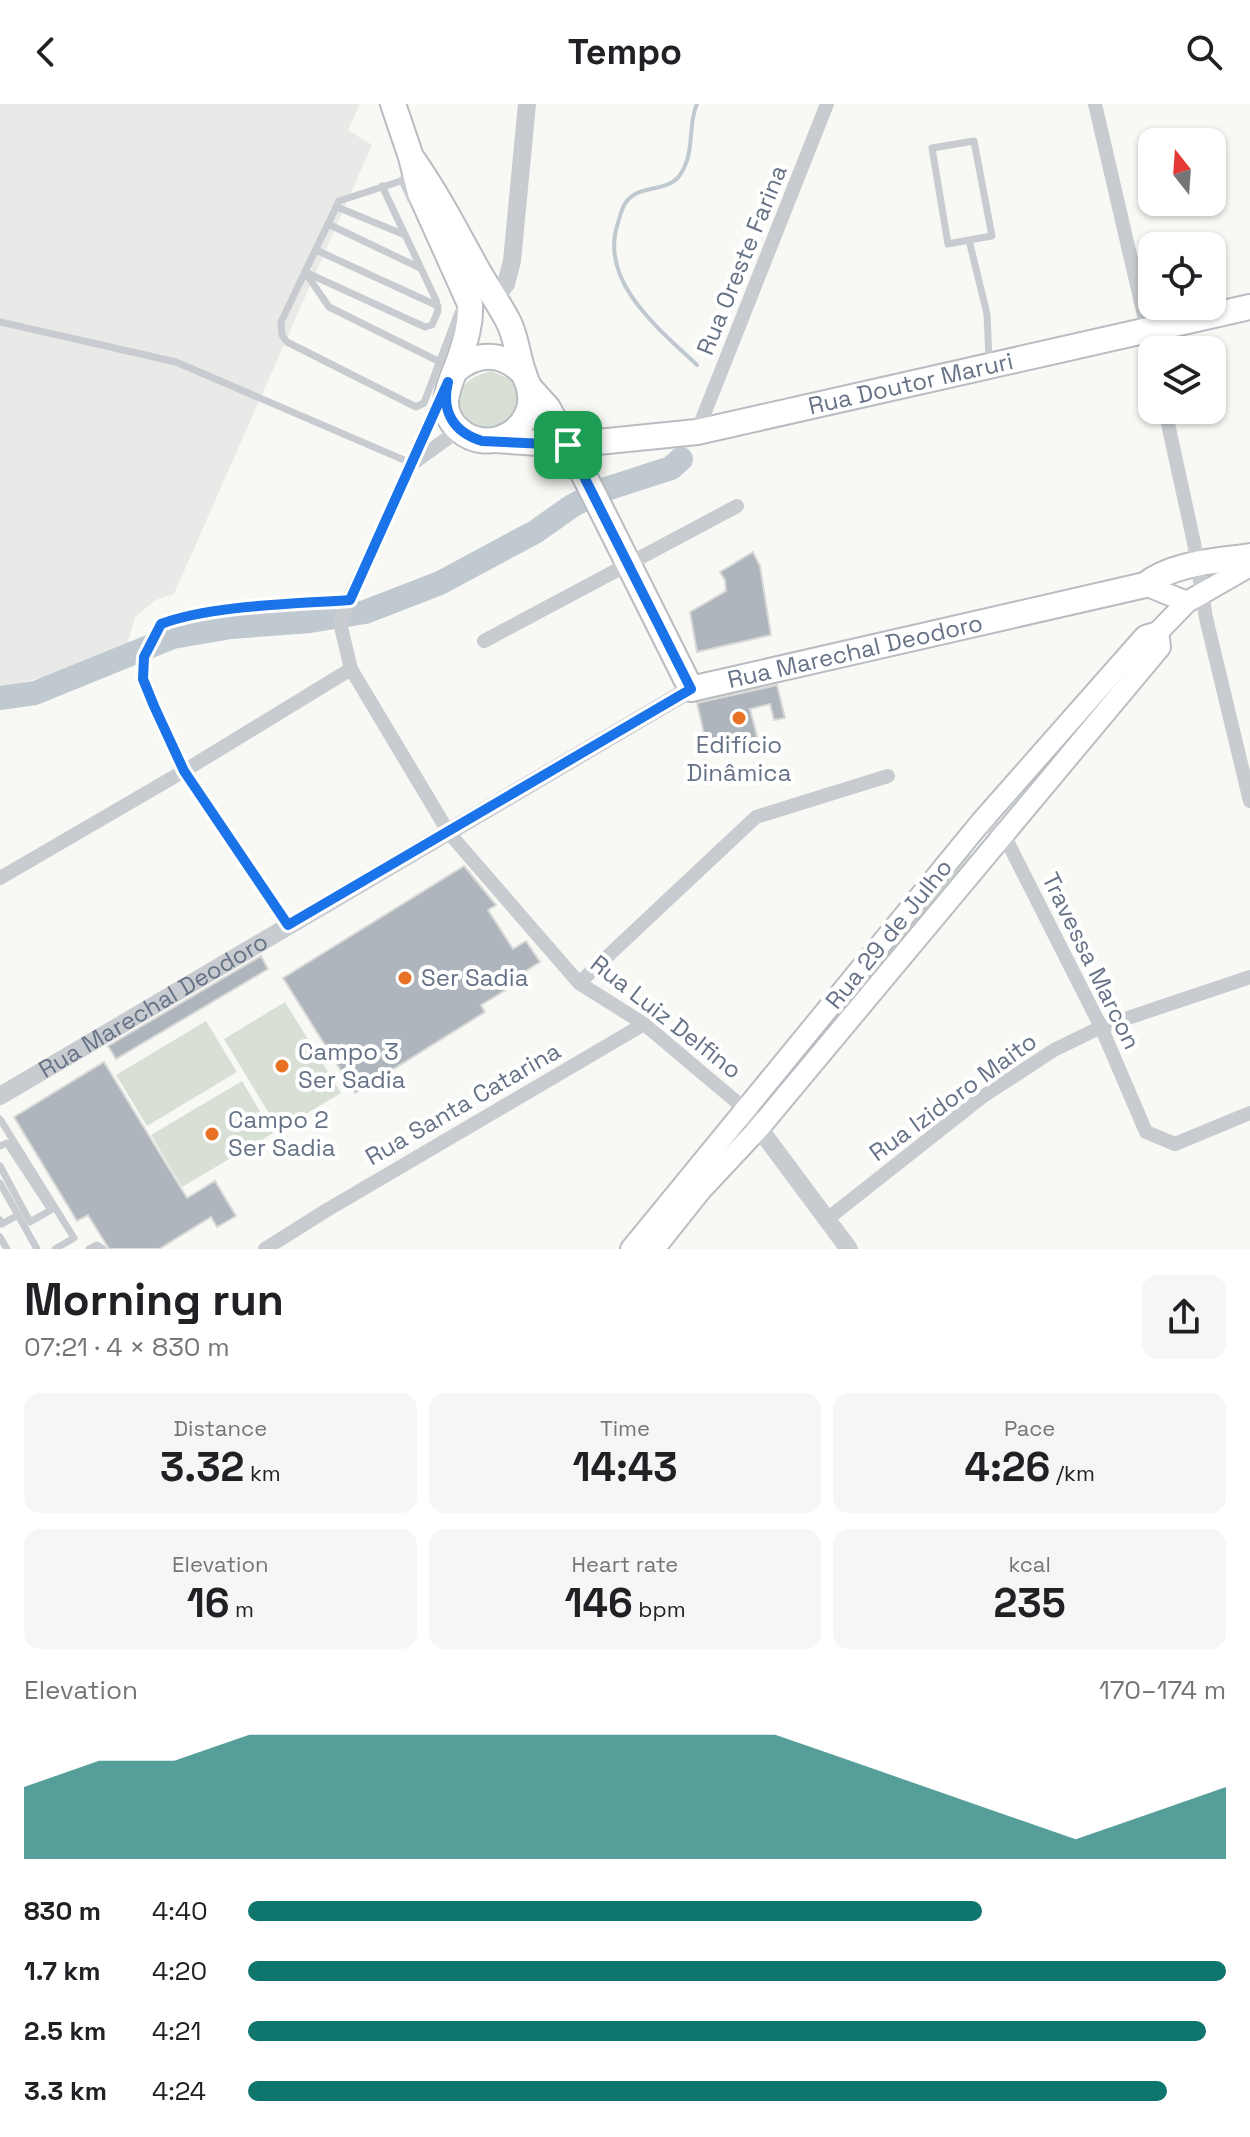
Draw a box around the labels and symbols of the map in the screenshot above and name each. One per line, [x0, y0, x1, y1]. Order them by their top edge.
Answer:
north arrow [1138, 128, 1226, 216]
street label: Rua Oreste Farina [689, 160, 794, 359]
street label: Rua Doutor Maruri [805, 345, 1016, 421]
pin [534, 411, 602, 479]
street label: Rua Marechal Deodoro [724, 607, 986, 695]
marker: Edifício Dinâmica [730, 709, 748, 727]
place label: Edifício Dinâmica [687, 729, 792, 788]
street label: Rua 29 de Julho [818, 852, 959, 1015]
street label: Travessa Marcon [1035, 867, 1148, 1054]
street label: Rua Marechal Deodoro [33, 926, 273, 1085]
street label: Rua Luiz Delfino [584, 948, 748, 1085]
place label: Ser Sadia [421, 962, 529, 993]
marker: Ser Sadia [396, 969, 414, 987]
street label: Rua Izidoro Maito [863, 1025, 1043, 1168]
street label: Rua Santa Catarina [360, 1035, 566, 1172]
place label: Campo 3 Ser Sadia [298, 1036, 406, 1095]
marker: Campo 3 Ser Sadia [273, 1057, 291, 1075]
place label: Campo 2 Ser Sadia [228, 1104, 336, 1163]
marker: Campo 2 Ser Sadia [203, 1125, 221, 1143]

